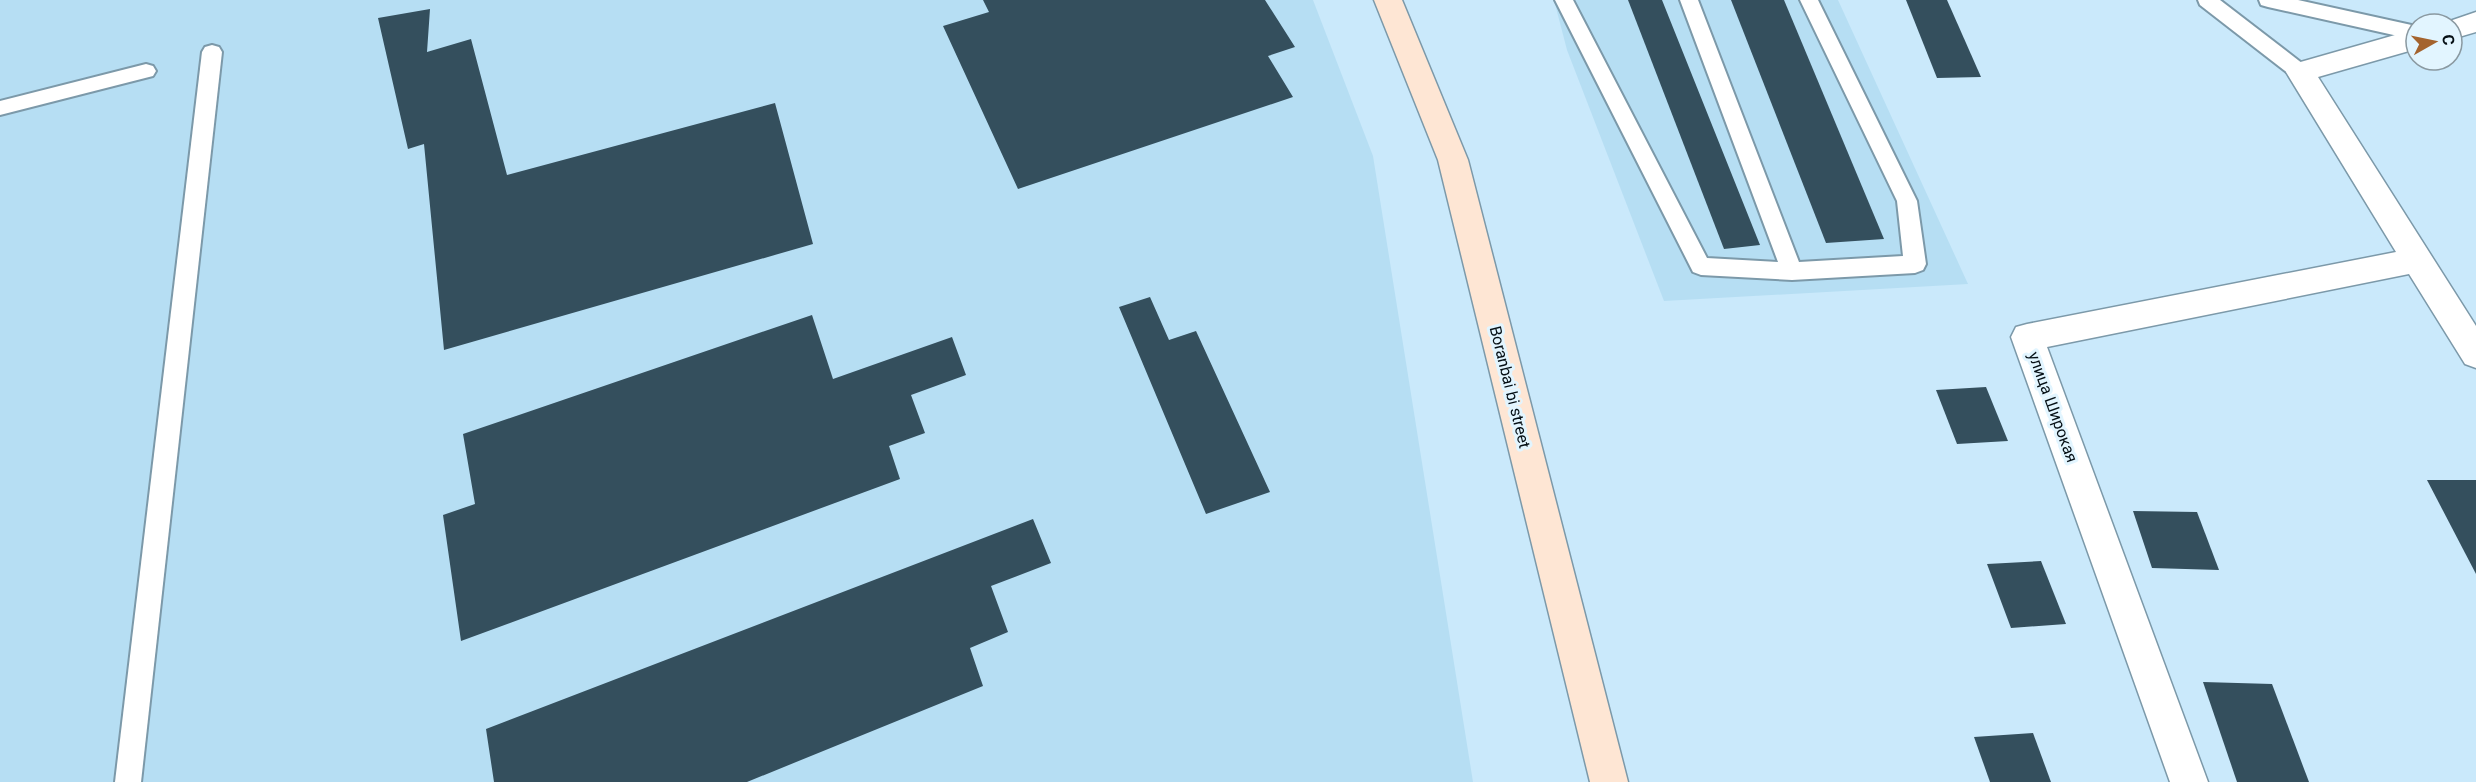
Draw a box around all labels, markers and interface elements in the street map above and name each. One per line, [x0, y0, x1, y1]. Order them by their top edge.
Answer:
north arrow [2404, 12, 2464, 72]
text: С [2438, 33, 2459, 46]
street label: Boranbai bi street [1486, 324, 1534, 450]
street label: улица Широкая [2024, 349, 2082, 465]

